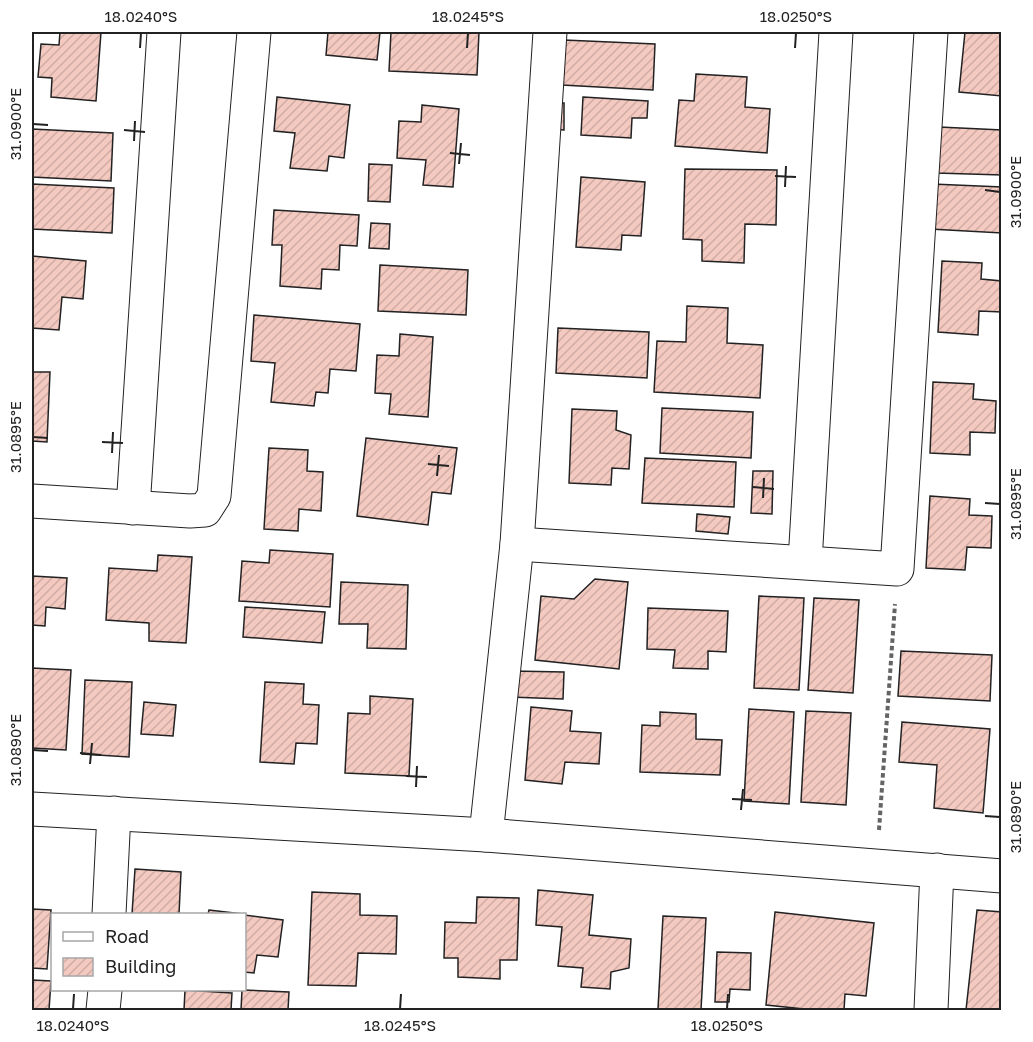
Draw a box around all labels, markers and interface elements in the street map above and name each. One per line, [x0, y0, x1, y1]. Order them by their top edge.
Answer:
text: 18.0240°S [105, 7, 177, 25]
text: 18.0245°S [432, 7, 504, 25]
text: 18.0250°S [760, 7, 832, 25]
text: 31.0900°E [6, 88, 24, 160]
text: 31.0900°E [1006, 156, 1024, 228]
text: 31.0895°E [6, 401, 24, 473]
text: 31.0895°E [1006, 468, 1024, 540]
text: 31.0890°E [6, 714, 24, 786]
text: 31.0890°E [1006, 781, 1024, 853]
legend [51, 913, 246, 991]
text: Road [105, 925, 149, 947]
text: Building [105, 955, 176, 977]
text: 18.0240°S [37, 1016, 109, 1034]
text: 18.0245°S [364, 1016, 436, 1034]
text: 18.0250°S [691, 1016, 763, 1034]

